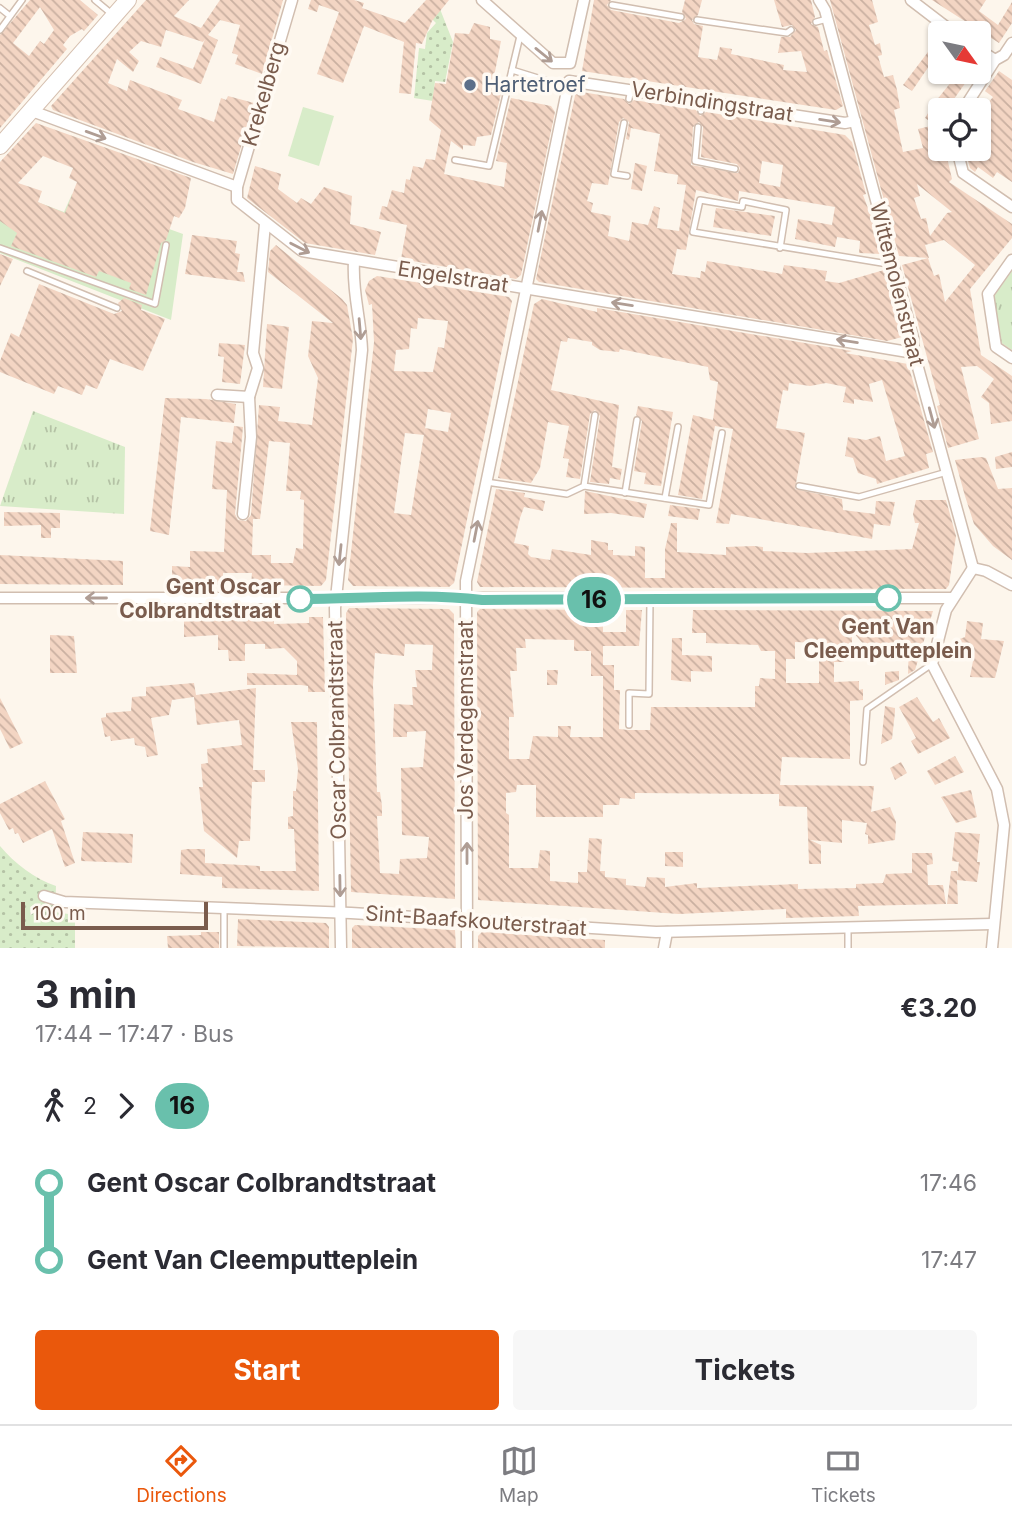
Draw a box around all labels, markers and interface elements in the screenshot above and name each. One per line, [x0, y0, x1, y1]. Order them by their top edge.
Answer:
north arrow [928, 21, 990, 84]
map controls [928, 21, 991, 161]
street label: Krekelberg [237, 39, 290, 149]
one-way arrow [534, 47, 552, 63]
place label: Hartetroef [484, 72, 586, 97]
street label: Verbindingstraat [629, 76, 795, 127]
marker: Hartetroef [462, 77, 478, 93]
button: locate [928, 98, 991, 161]
one-way arrow [818, 115, 841, 128]
one-way arrow [85, 130, 107, 142]
street label: Wittemolenstraat [865, 199, 930, 369]
one-way arrow [534, 210, 548, 233]
one-way arrow [290, 241, 310, 255]
street label: Engelstraat [396, 255, 510, 298]
one-way arrow [611, 297, 634, 310]
one-way arrow [354, 317, 367, 340]
one-way arrow [836, 334, 858, 347]
one-way arrow [926, 407, 939, 429]
one-way arrow [470, 520, 484, 543]
one-way arrow [333, 544, 346, 566]
place label: Gent Oscar Colbrandtstraat [119, 574, 281, 623]
line badge: 16 [562, 577, 626, 623]
text: 16 [581, 585, 607, 614]
marker: Gent Van Cleemputteplein [875, 585, 901, 611]
marker: Gent Oscar Colbrandtstraat [287, 586, 313, 612]
one-way arrow [85, 591, 108, 605]
place label: Gent Van Cleemputteplein [804, 614, 972, 663]
street label: Oscar Colbrandtstraat [322, 620, 351, 840]
street label: Jos Verdegemstraat [453, 620, 478, 820]
one-way arrow [460, 841, 474, 864]
one-way arrow [333, 875, 347, 898]
scale bar [21, 899, 208, 931]
street label: Sint-Baafskouterstraat [364, 900, 588, 941]
text: 100 m [32, 902, 86, 925]
text: 3 min [35, 971, 137, 1017]
text: €3.20 [900, 992, 977, 1023]
text: 17:44 – 17:47 · Bus [35, 1020, 234, 1048]
icon: walk [35, 1087, 73, 1125]
icon: forward [107, 1087, 145, 1125]
text: 16 [169, 1091, 195, 1120]
text: 2 [83, 1092, 97, 1120]
text: Gent Oscar Colbrandtstraat [87, 1167, 436, 1198]
text: 17:46 [920, 1169, 977, 1197]
text: Gent Van Cleemputteplein [87, 1244, 418, 1275]
text: 17:47 [921, 1246, 977, 1274]
button: Start [35, 1330, 499, 1410]
button: Tickets [513, 1330, 977, 1410]
tab: Directions [136, 1442, 227, 1507]
tab: Map [499, 1442, 539, 1507]
tab: Tickets [811, 1442, 876, 1507]

